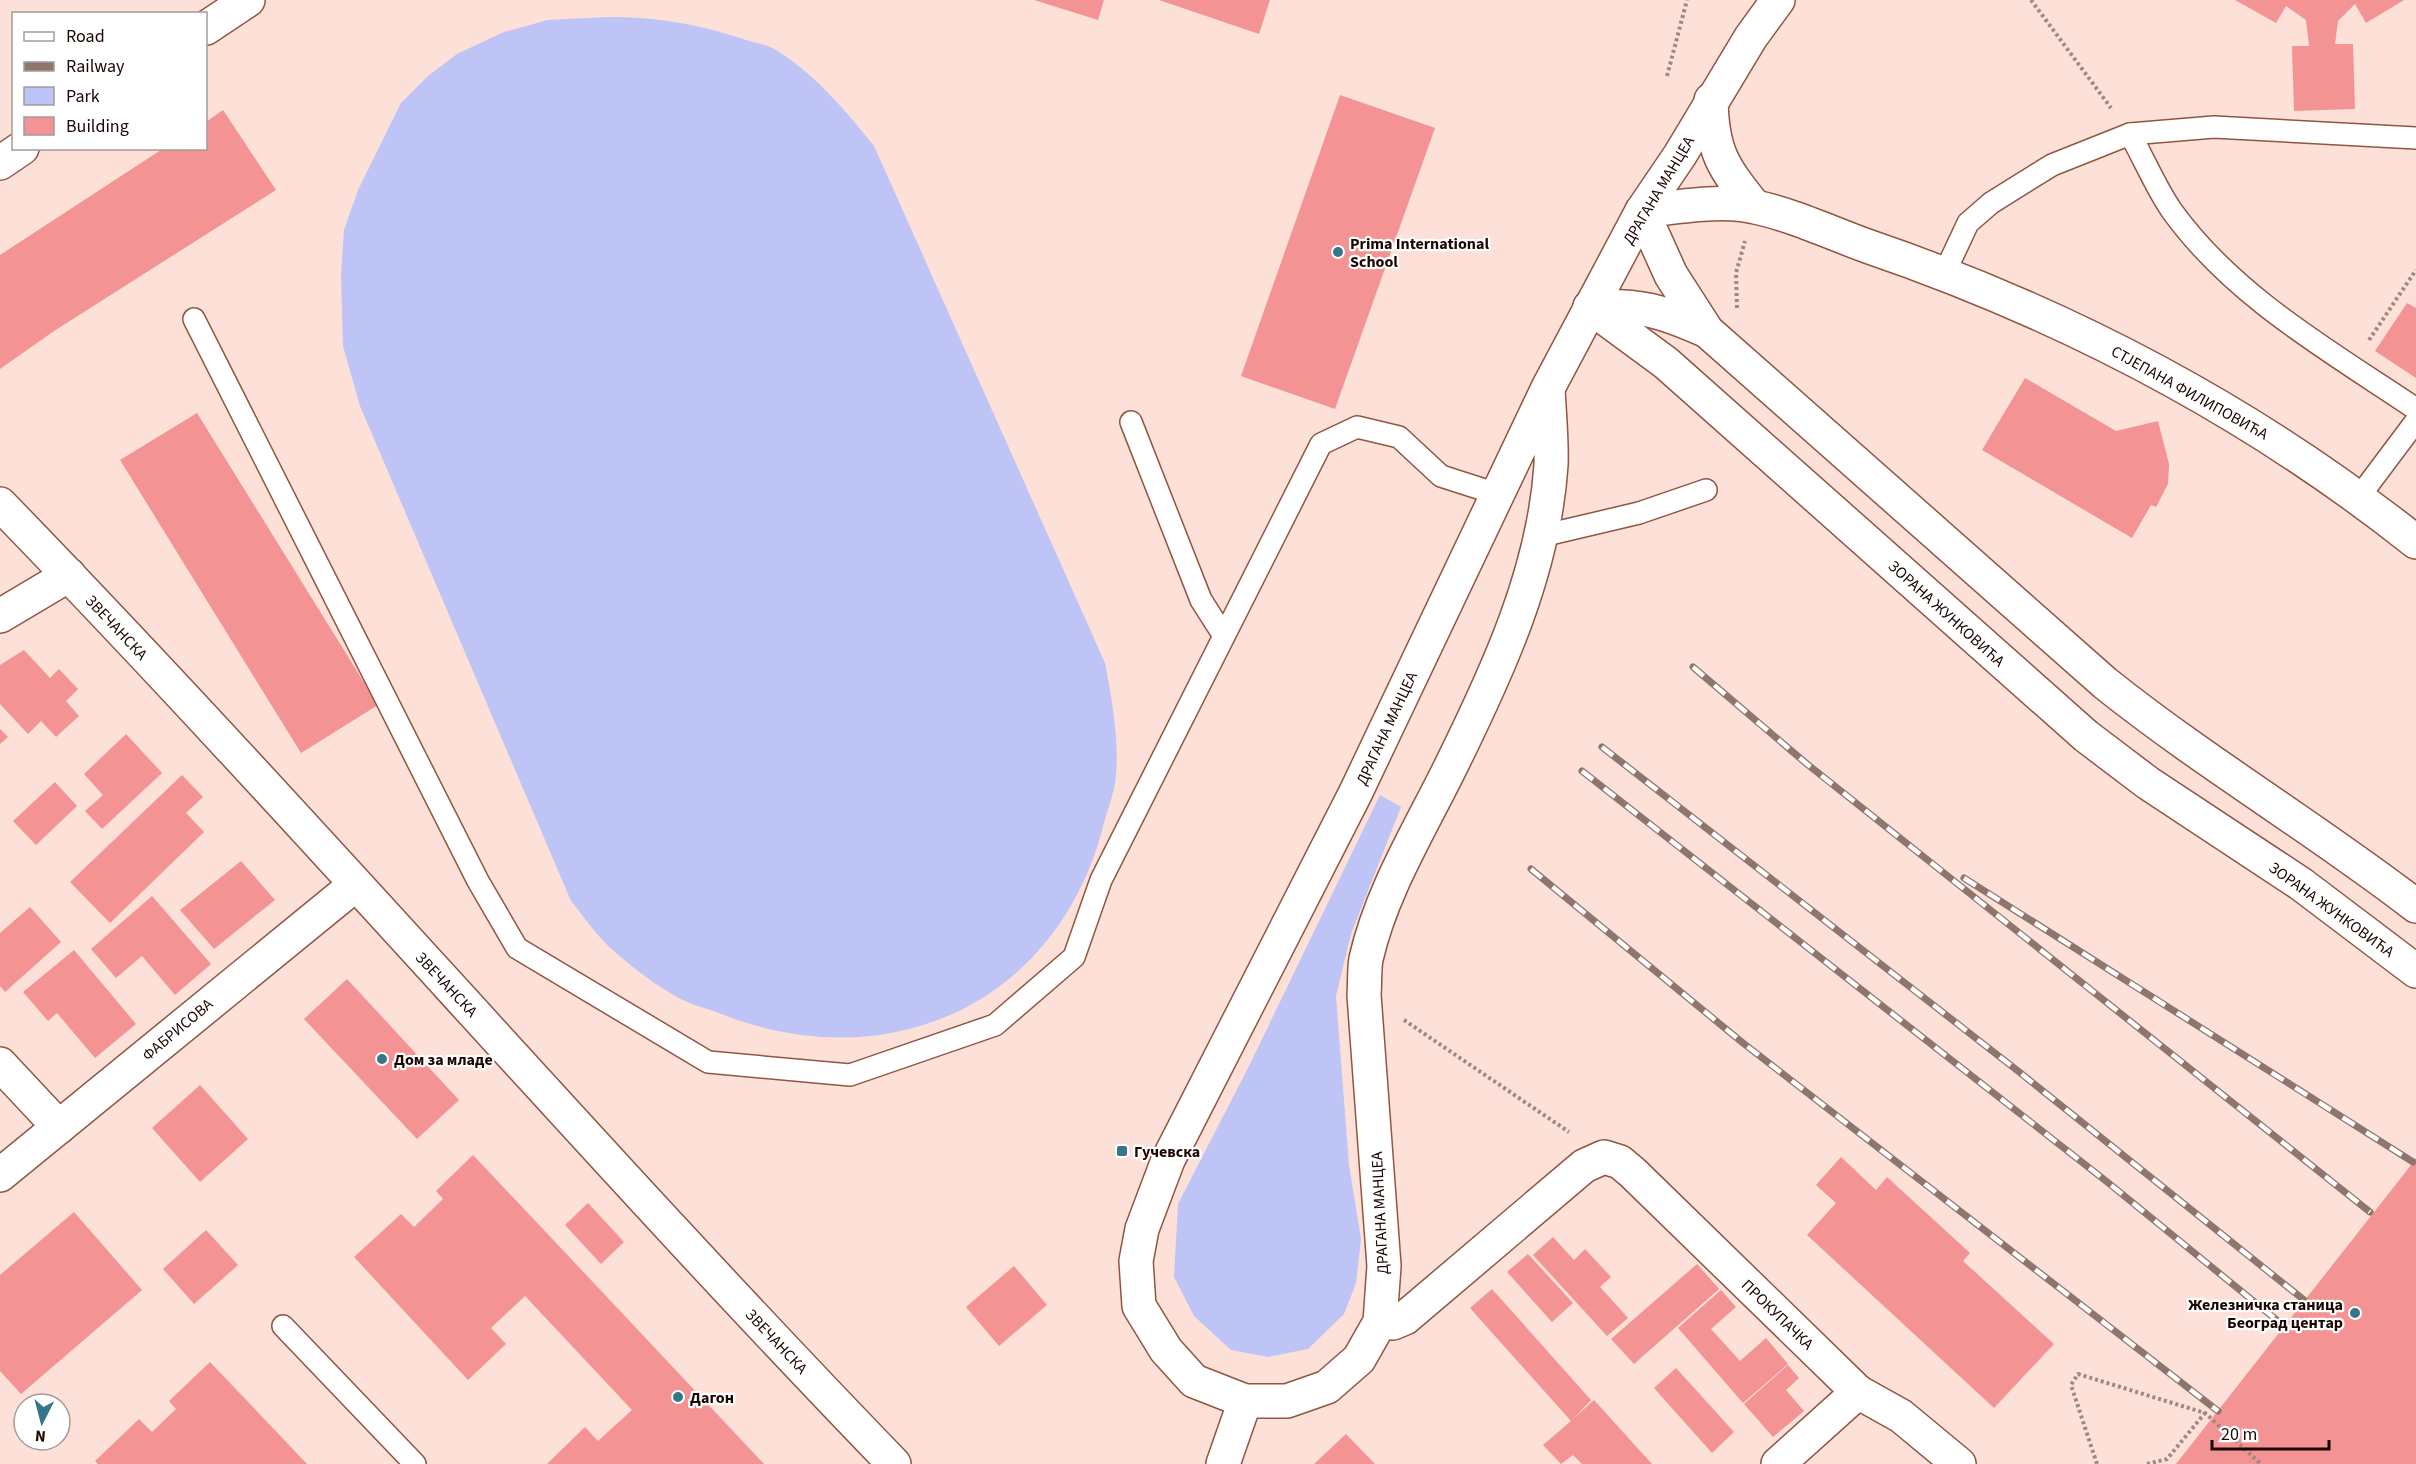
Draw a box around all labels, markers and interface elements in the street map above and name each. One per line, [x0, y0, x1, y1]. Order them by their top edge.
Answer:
legend [12, 12, 207, 150]
text: Road [66, 24, 105, 49]
text: Railway [66, 54, 125, 79]
text: Park [66, 84, 100, 109]
text: Building [66, 114, 129, 139]
street label: ДРАГАНА МАНЦЕА [1618, 132, 1700, 249]
place label: Prima International School [1350, 233, 1489, 273]
marker: Prima International School [1331, 245, 1345, 259]
street label: СТЈЕПАНА ФИЛИПОВИЋА [2107, 340, 2272, 445]
street label: ЗОРАНА ЖУНКОВИЋА [1883, 555, 2010, 672]
street label: ЗВЕЧАНСКА [80, 590, 153, 665]
street label: ДРАГАНА МАНЦЕА [1351, 668, 1423, 789]
street label: ЗОРАНА ЖУНКОВИЋА [2264, 857, 2399, 963]
street label: ЗВЕЧАНСКА [410, 947, 483, 1022]
street label: ФАБРИСОВА [137, 993, 218, 1066]
place label: Дом за младе [394, 1049, 493, 1071]
marker: Дом за младе [375, 1052, 389, 1066]
place label: Гучевска [1134, 1141, 1200, 1163]
marker: Гучевска [1115, 1144, 1129, 1158]
street label: ДРАГАНА МАНЦЕА [1366, 1151, 1394, 1275]
street label: ПРОКУПАЧКА [1736, 1275, 1819, 1355]
place label: Железничка станица Београд центар [2188, 1294, 2343, 1334]
street label: ЗВЕЧАНСКА [740, 1304, 813, 1379]
marker: Железничка станица Београд центар [2348, 1306, 2362, 1320]
place label: Дагон [690, 1387, 734, 1409]
marker: Дагон [671, 1390, 685, 1404]
north arrow [12, 1392, 72, 1452]
scale bar [2212, 1413, 2329, 1451]
text: 20 m [2221, 1422, 2257, 1447]
text: N [34, 1424, 47, 1447]

